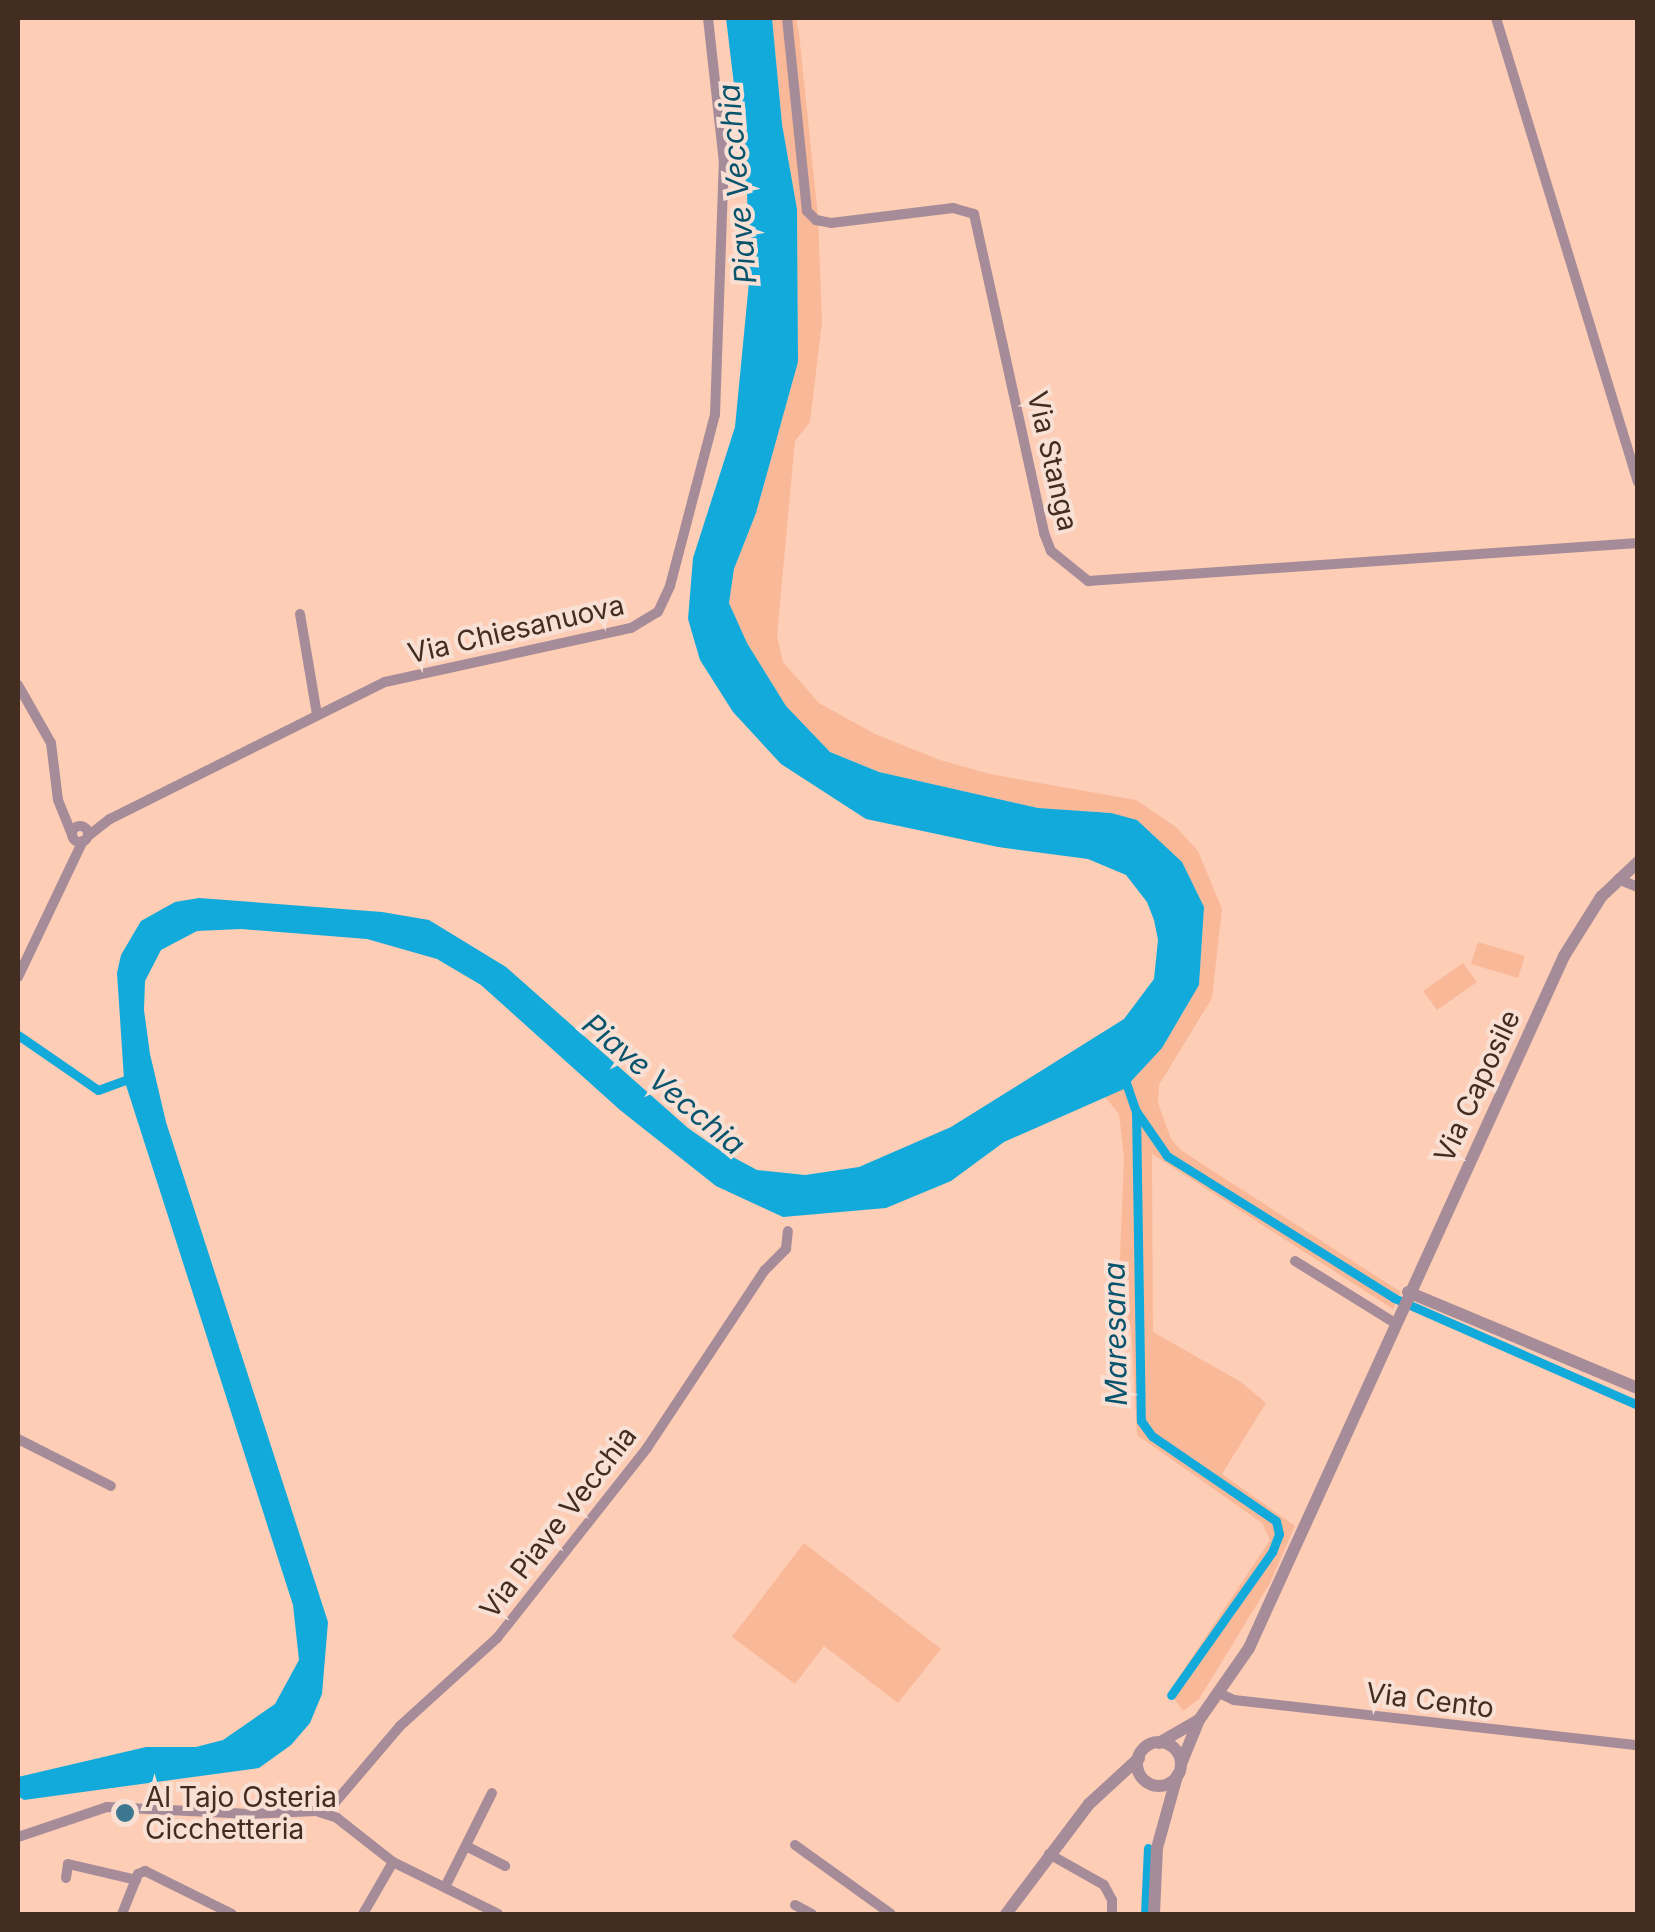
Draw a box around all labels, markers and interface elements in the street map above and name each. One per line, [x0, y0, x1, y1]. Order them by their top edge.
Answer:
water label: Piave Vecchia [710, 83, 764, 285]
street label: Via Stanga [1021, 388, 1085, 534]
street label: Via Chiesanuova [405, 588, 627, 670]
street label: Via Caposile [1427, 1004, 1527, 1168]
water label: Piave Vecchia [576, 1006, 752, 1162]
water label: Maresana [1096, 1262, 1134, 1406]
street label: Via Piave Vecchia [473, 1419, 643, 1625]
street label: Via Cento [1364, 1675, 1496, 1725]
place label: Al Tajo Osteria Cicchetteria [145, 1780, 337, 1846]
marker: Al Tajo Osteria Cicchetteria [114, 1802, 136, 1824]

